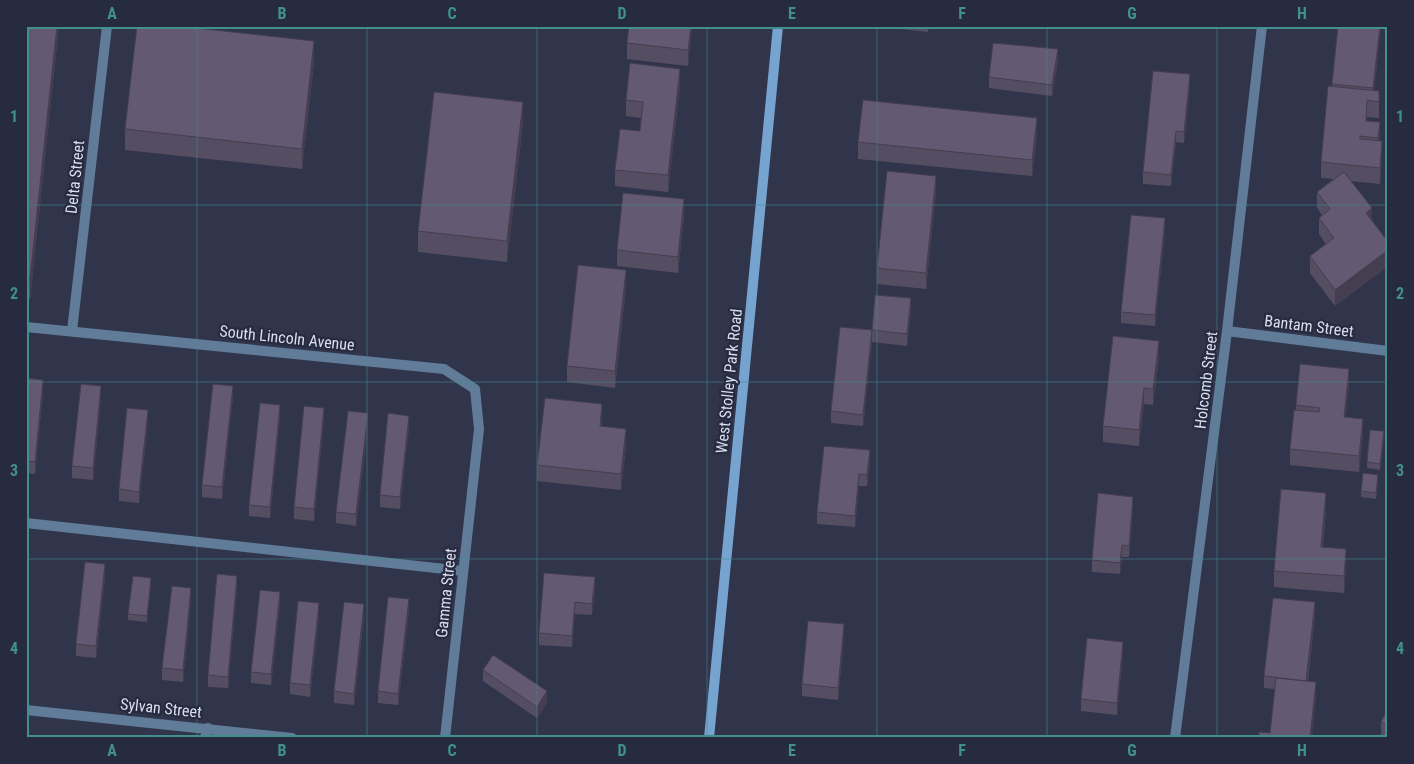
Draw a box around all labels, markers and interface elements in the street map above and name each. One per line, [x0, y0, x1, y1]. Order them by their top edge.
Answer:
text: A [107, 4, 117, 23]
text: B [278, 4, 287, 23]
text: C [447, 4, 457, 23]
text: D [617, 4, 627, 23]
text: E [788, 4, 796, 23]
text: F [958, 4, 966, 23]
text: G [1127, 4, 1137, 23]
text: H [1297, 4, 1307, 23]
text: 1 [10, 107, 18, 126]
text: 1 [1396, 107, 1404, 126]
street label: Delta Street [62, 139, 88, 215]
text: 2 [10, 284, 18, 303]
text: 2 [1396, 284, 1404, 303]
street label: West Stolley Park Road [712, 308, 746, 454]
street label: Bantam Street [1263, 311, 1355, 341]
street label: South Lincoln Avenue [218, 321, 356, 355]
street label: Holcomb Street [1191, 330, 1221, 430]
text: 3 [10, 461, 18, 480]
text: 3 [1396, 461, 1404, 480]
street label: Gamma Street [432, 547, 460, 639]
text: 4 [10, 639, 18, 658]
text: 4 [1396, 639, 1404, 658]
street label: Sylvan Street [119, 694, 203, 722]
text: A [107, 741, 117, 760]
text: B [278, 741, 287, 760]
text: C [447, 741, 457, 760]
text: D [617, 741, 627, 760]
text: E [788, 741, 796, 760]
text: F [958, 741, 966, 760]
text: G [1127, 741, 1137, 760]
text: H [1297, 741, 1307, 760]

